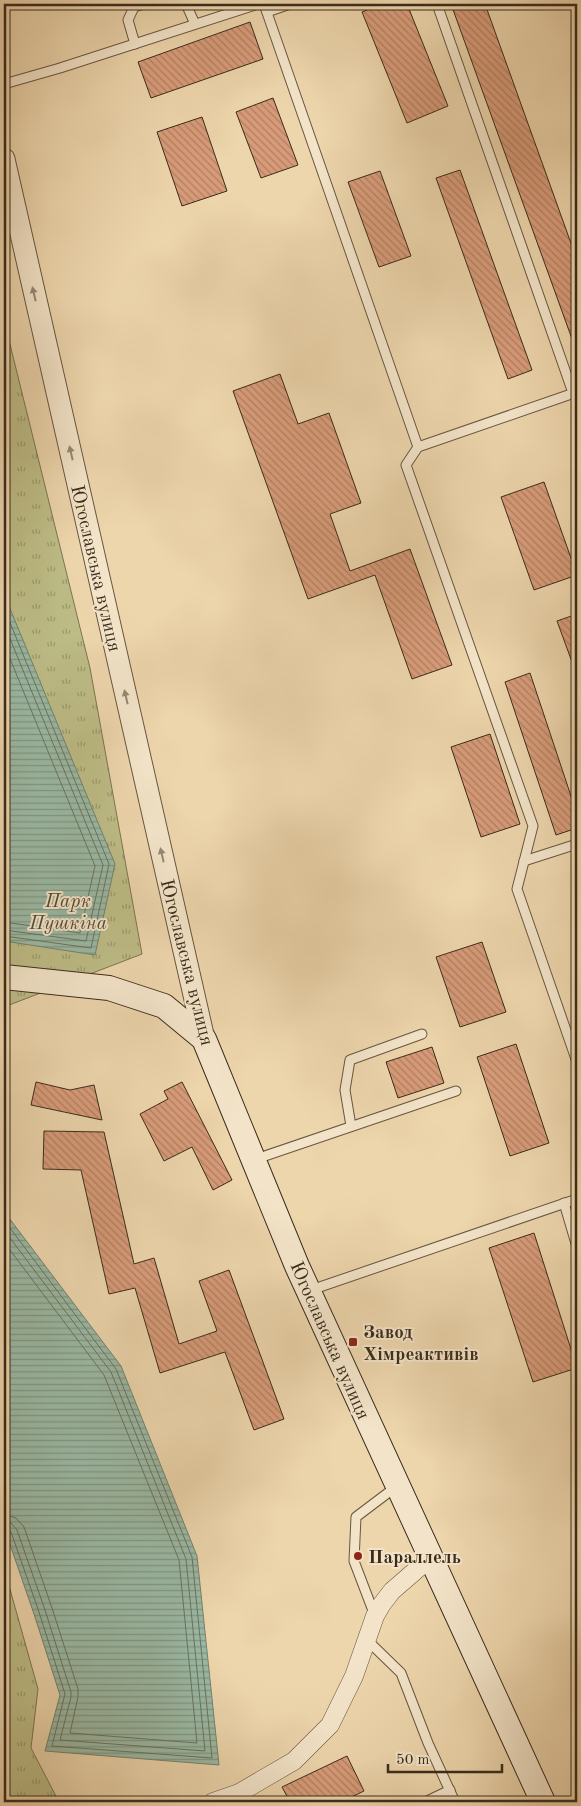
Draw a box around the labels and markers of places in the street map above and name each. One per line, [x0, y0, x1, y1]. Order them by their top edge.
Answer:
place label: Завод Хімреактивів [363, 1324, 479, 1365]
marker: Завод Хімреактивів [347, 1336, 359, 1348]
place label: Параллель [368, 1549, 461, 1568]
marker: Параллель [352, 1550, 364, 1562]

